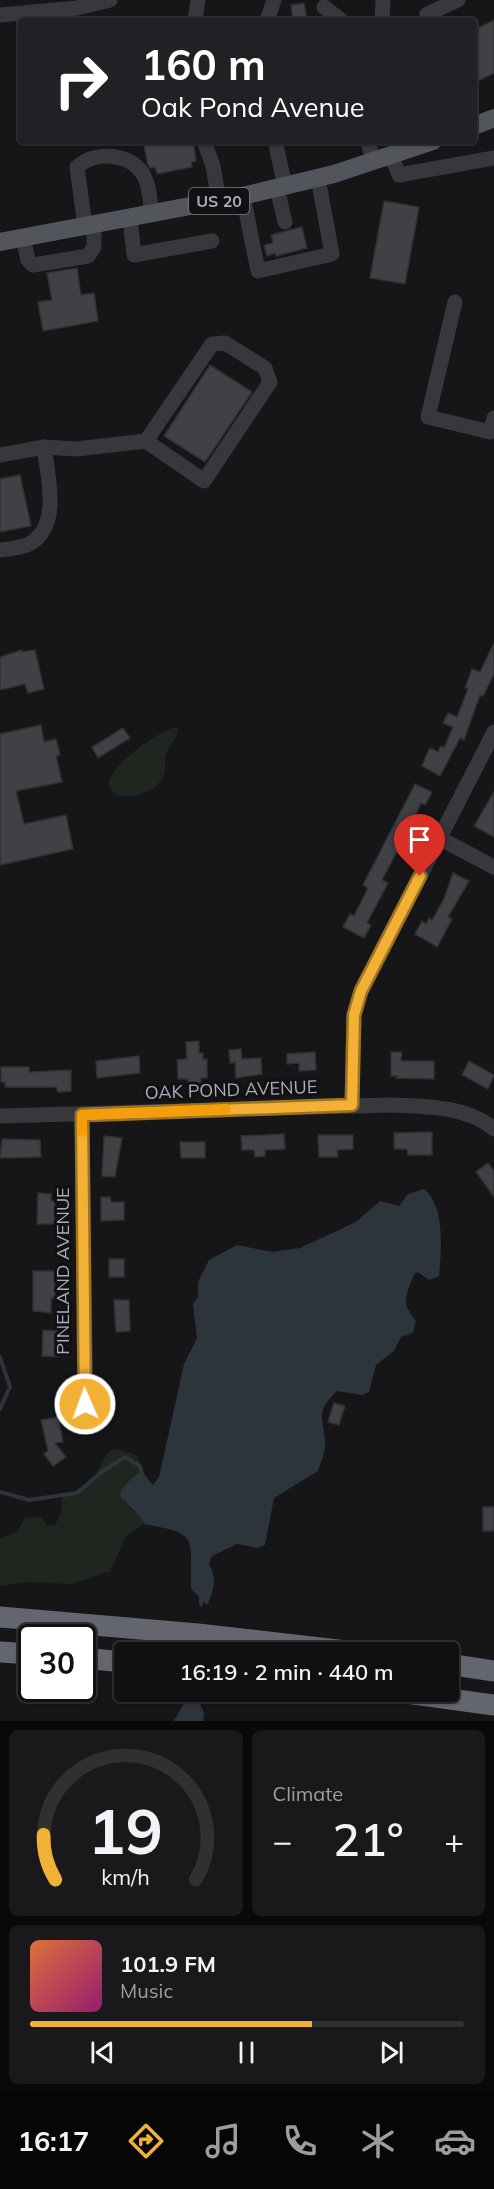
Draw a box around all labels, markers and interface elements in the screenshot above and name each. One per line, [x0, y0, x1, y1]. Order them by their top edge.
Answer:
text: 160 m [141, 38, 266, 91]
icon: right [42, 42, 120, 120]
text: Oak Pond Avenue [141, 90, 365, 124]
road number: US 20 [189, 188, 249, 214]
pin [394, 814, 445, 876]
icon: arrive [403, 823, 436, 856]
street label: OAK POND AVENUE [144, 1075, 318, 1104]
street label: PINELAND AVENUE [51, 1187, 74, 1355]
position arrow [53, 1372, 117, 1436]
speed limit sign: 30 [18, 1624, 96, 1702]
text: 16:19 · 2 min · 440 m [179, 1658, 394, 1686]
text: Climate [273, 1781, 343, 1806]
text: 19 [88, 1791, 163, 1870]
text: 21° [333, 1811, 404, 1867]
text: − [273, 1820, 292, 1861]
text: + [444, 1820, 464, 1861]
text: km/h [101, 1863, 150, 1890]
text: 101.9 FM [120, 1950, 216, 1978]
text: Music [120, 1978, 173, 2003]
icon: previous [86, 2036, 119, 2069]
icon: pause [230, 2036, 263, 2069]
icon: next [375, 2036, 408, 2069]
icon: directions [125, 2120, 167, 2162]
icon: music [202, 2120, 244, 2162]
icon: phone [279, 2120, 321, 2162]
icon: climate [357, 2120, 399, 2162]
icon: car [434, 2120, 476, 2162]
text: 16:17 [18, 2124, 89, 2158]

